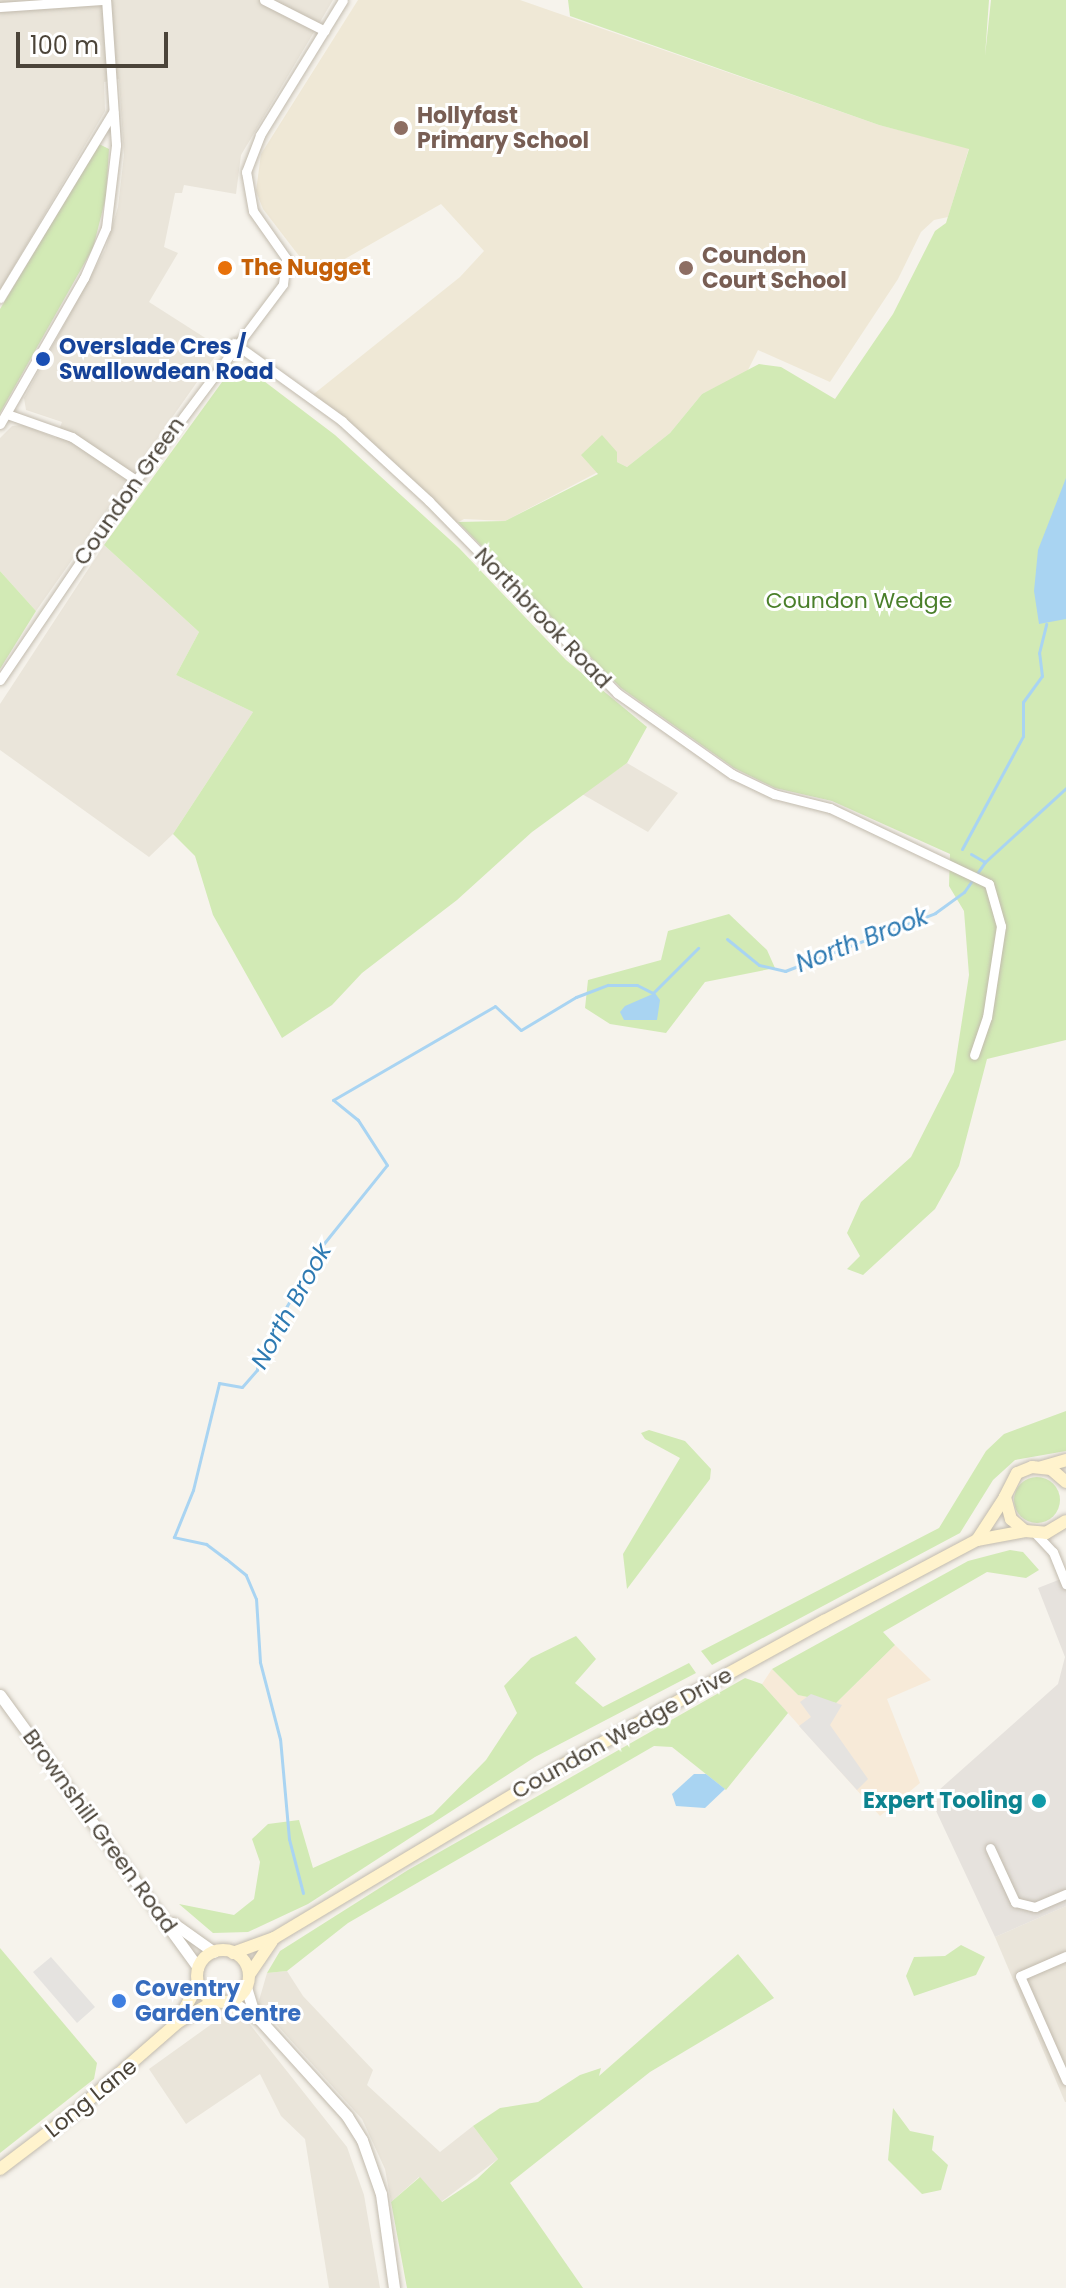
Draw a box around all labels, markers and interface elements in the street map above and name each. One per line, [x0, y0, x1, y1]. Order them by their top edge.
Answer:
scale bar [20, 16, 172, 66]
text: 100 m [30, 29, 99, 62]
place label: Hollyfast Primary School [417, 102, 589, 154]
marker: Hollyfast Primary School [392, 119, 410, 137]
place label: Coundon Court School [702, 242, 847, 294]
place label: The Nugget [241, 255, 371, 281]
marker: The Nugget [216, 259, 234, 277]
marker: Coundon Court School [677, 259, 695, 277]
place label: Overslade Cres / Swallowdean Road [59, 333, 274, 384]
marker: Overslade Cres / Swallowdean Road [34, 350, 52, 368]
street label: Coundon Green [68, 412, 190, 570]
street label: Northbrook Road [469, 542, 617, 694]
park label: Coundon Wedge [766, 588, 952, 614]
water label: North Brook [792, 902, 932, 978]
water label: North Brook [245, 1238, 337, 1374]
street label: Coundon Wedge Drive [507, 1661, 737, 1805]
street label: Brownshill Green Road [17, 1724, 183, 1938]
place label: Expert Tooling [863, 1788, 1023, 1814]
marker: Expert Tooling [1030, 1792, 1048, 1810]
place label: Coventry Garden Centre [135, 1975, 301, 2026]
marker: Coventry Garden Centre [110, 1992, 128, 2010]
street label: Long Lane [40, 2053, 142, 2143]

